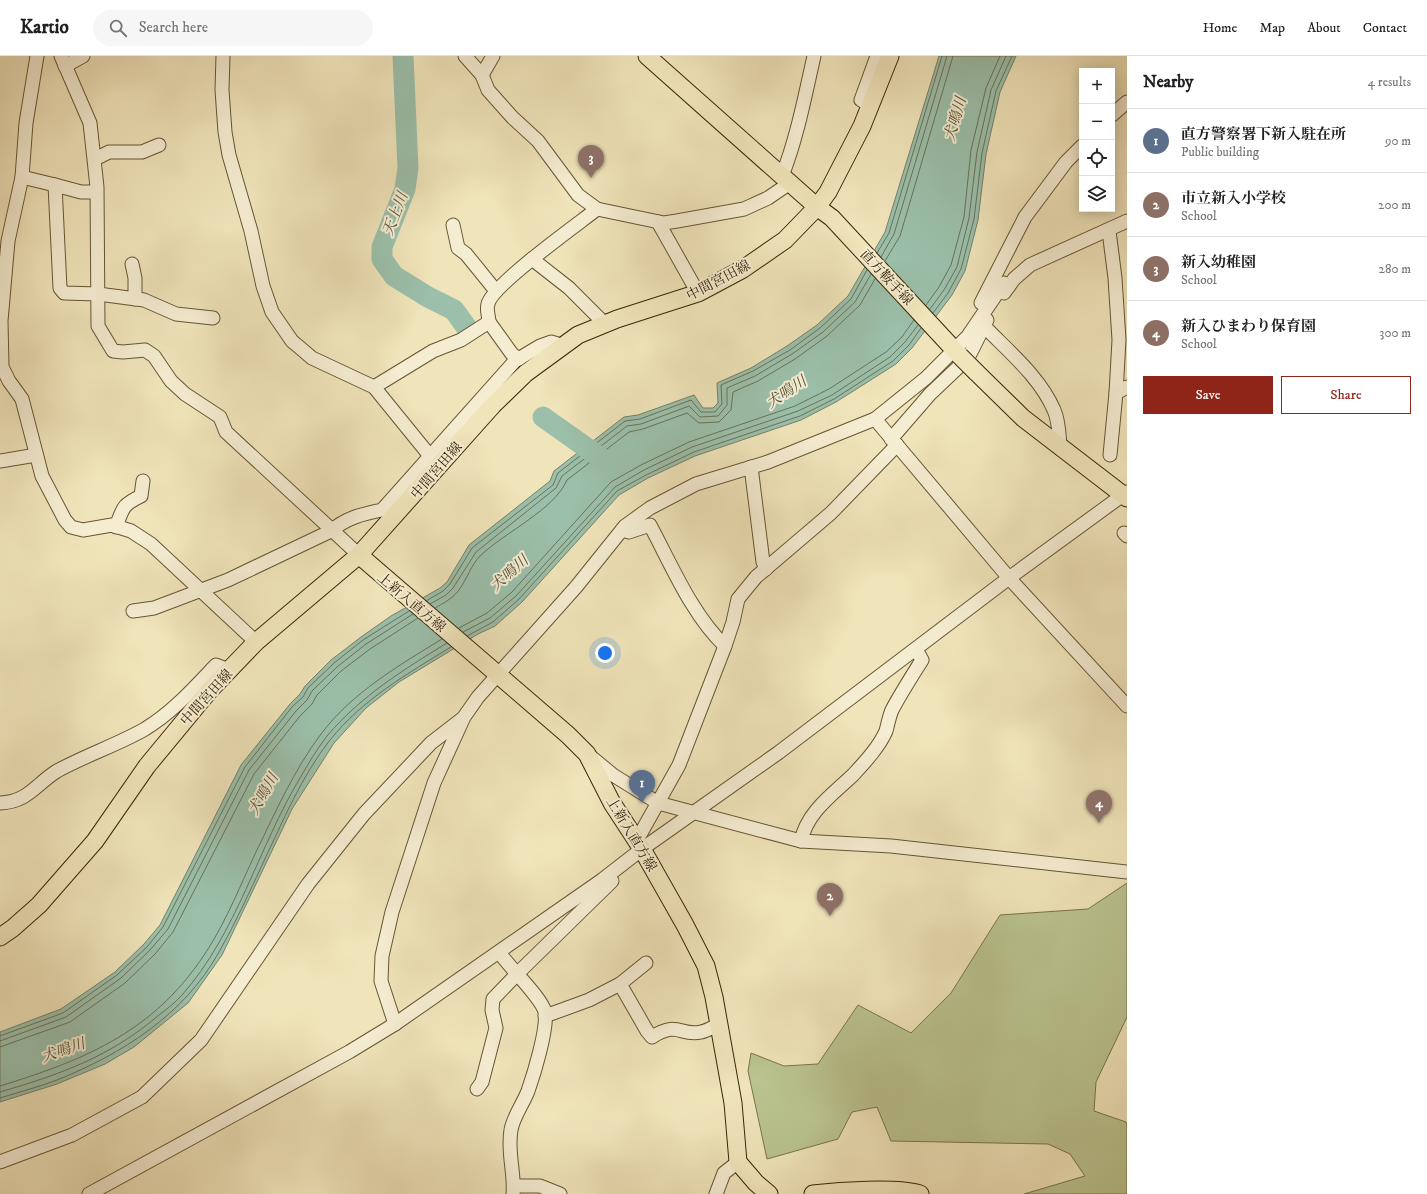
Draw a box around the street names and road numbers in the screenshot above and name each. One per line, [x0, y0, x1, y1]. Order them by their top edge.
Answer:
street label: 直方鞍手線 [856, 246, 917, 309]
street label: 中間宮田線 [683, 257, 754, 305]
street label: 中間宮田線 [407, 438, 467, 503]
street label: 上新入直方線 [373, 569, 449, 637]
street label: 中間宮田線 [177, 666, 237, 730]
street label: 上新入直方線 [602, 794, 660, 875]

